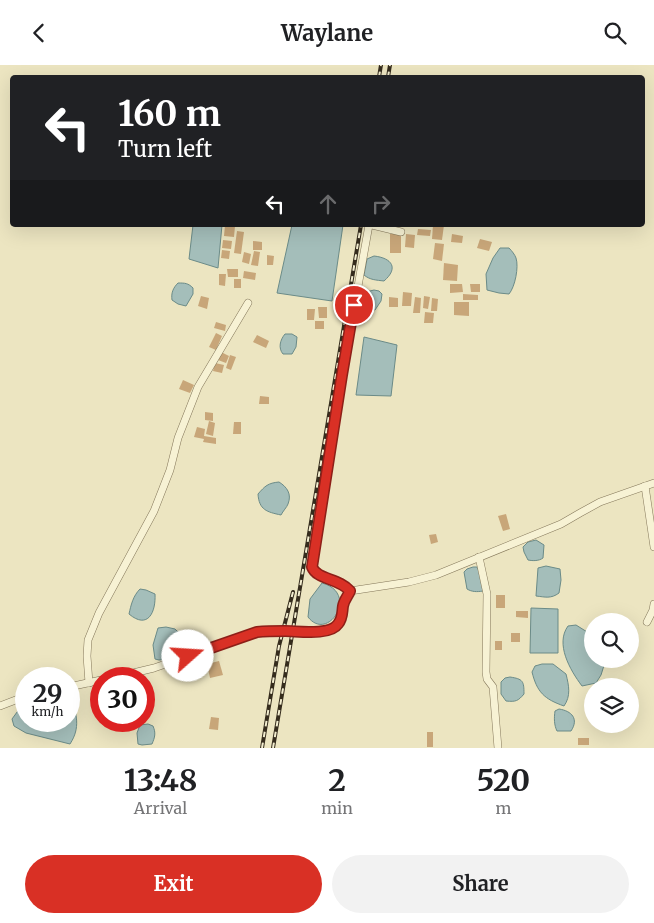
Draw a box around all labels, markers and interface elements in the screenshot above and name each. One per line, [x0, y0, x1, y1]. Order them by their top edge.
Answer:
icon: back [25, 19, 53, 47]
text: Waylane [281, 19, 373, 47]
icon: search [601, 19, 629, 47]
text: 160 m [118, 92, 221, 136]
icon: left [35, 95, 100, 160]
text: Turn left [118, 135, 212, 163]
icon: left [261, 190, 289, 218]
icon: ahead [314, 190, 342, 218]
icon: right [367, 190, 395, 218]
pin [333, 284, 375, 326]
icon: arrive [340, 291, 368, 319]
map controls [584, 613, 639, 733]
button: search [584, 613, 639, 668]
position arrow [161, 629, 213, 681]
speed limit sign: 30 [90, 667, 155, 732]
text: 29 [33, 677, 62, 709]
button: layers [584, 678, 639, 733]
text: km/h [32, 704, 63, 719]
text: 13:48 [124, 761, 197, 799]
text: 2 [328, 761, 346, 799]
text: 520 [477, 761, 530, 799]
text: Arrival [134, 798, 187, 818]
text: min [321, 798, 353, 818]
text: m [495, 798, 511, 818]
button: Exit [25, 855, 322, 913]
button: Share [332, 855, 629, 913]

